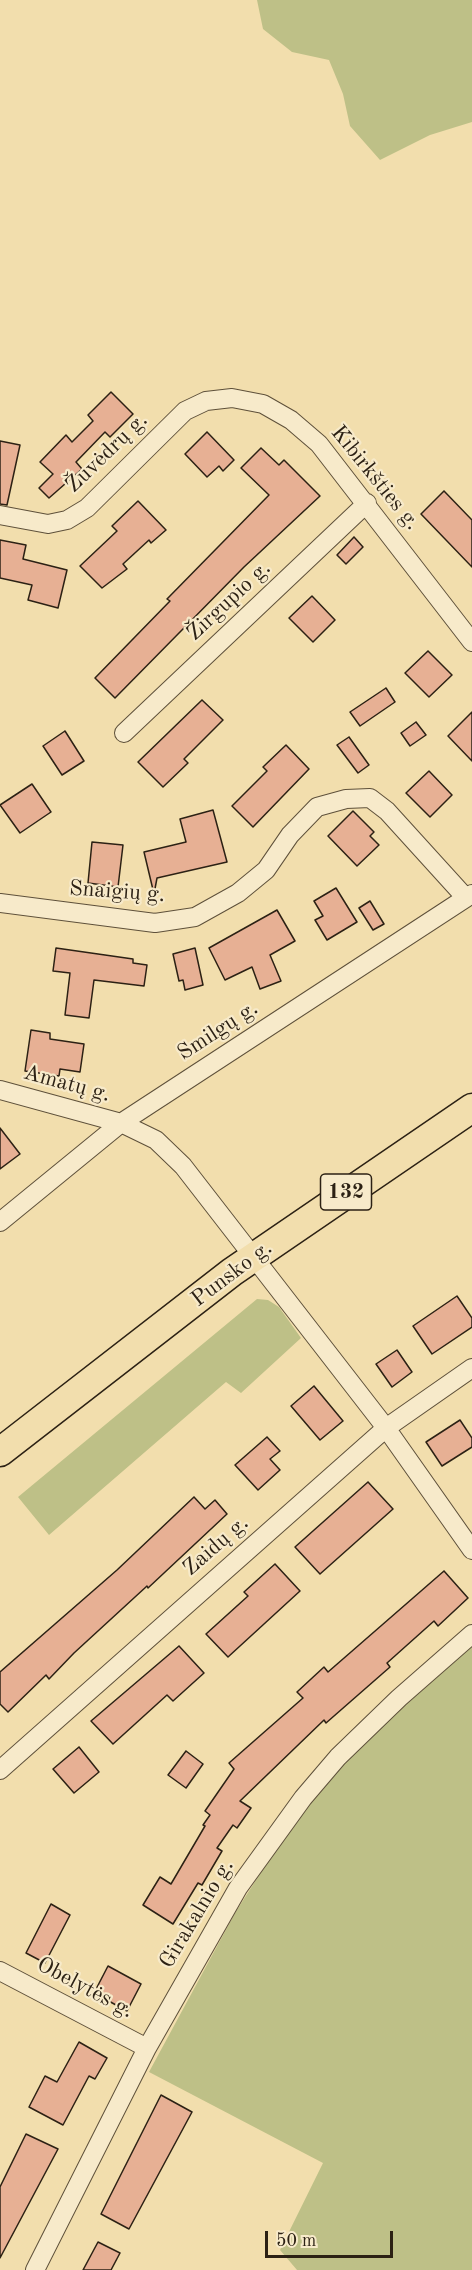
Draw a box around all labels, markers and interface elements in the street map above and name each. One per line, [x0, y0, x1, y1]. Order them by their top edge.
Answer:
street label: Žuvėdrų g. [60, 407, 154, 499]
street label: Kibirkšties g. [325, 420, 425, 536]
street label: Žirgupio g. [181, 555, 277, 647]
street label: Snaigių g. [68, 875, 166, 909]
street label: Smilgų g. [173, 995, 263, 1067]
street label: Amatų g. [21, 1060, 113, 1108]
road number: 132 [320, 1174, 372, 1210]
street label: Punsko g. [186, 1235, 278, 1313]
street label: Zaidų g. [178, 1510, 254, 1582]
street label: Girakalnio g. [154, 1855, 240, 1973]
street label: Obelytės g. [32, 1951, 138, 2025]
scale bar [268, 2219, 396, 2257]
text: 50 m [276, 2232, 316, 2250]

